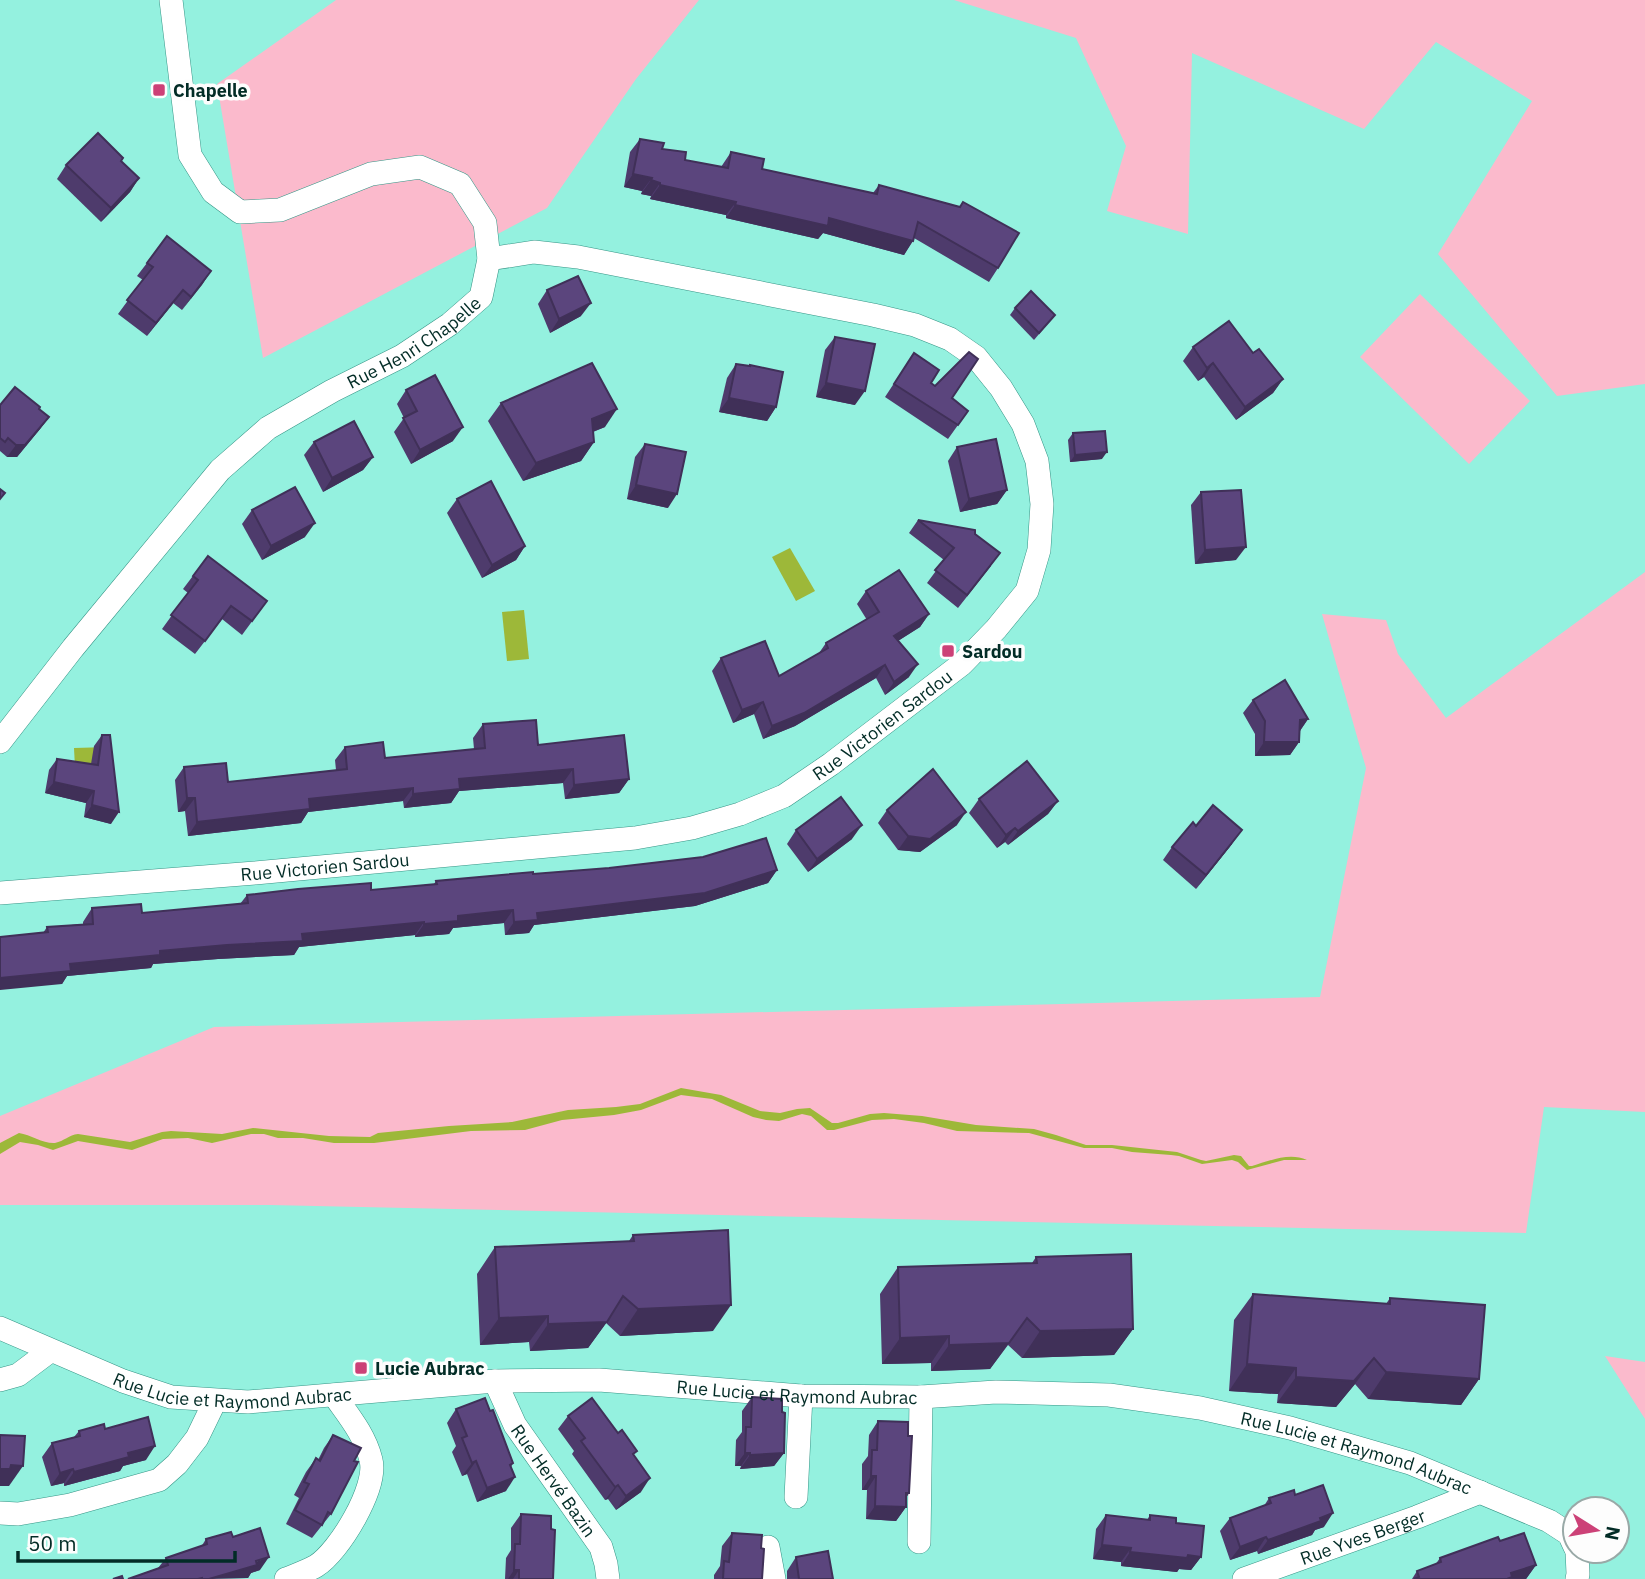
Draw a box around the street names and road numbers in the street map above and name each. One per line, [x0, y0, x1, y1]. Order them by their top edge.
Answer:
street label: Rue Henri Chapelle [343, 291, 486, 393]
street label: Rue Victorien Sardou [808, 664, 957, 785]
street label: Rue Victorien Sardou [240, 847, 410, 886]
street label: Rue Lucie et Raymond Aubrac [110, 1367, 353, 1414]
street label: Rue Lucie et Raymond Aubrac [676, 1375, 917, 1408]
street label: Rue Lucie et Raymond Aubrac [1239, 1406, 1475, 1499]
street label: Rue Hervé Bazin [506, 1419, 602, 1541]
street label: Rue Yves Berger [1297, 1503, 1429, 1570]

